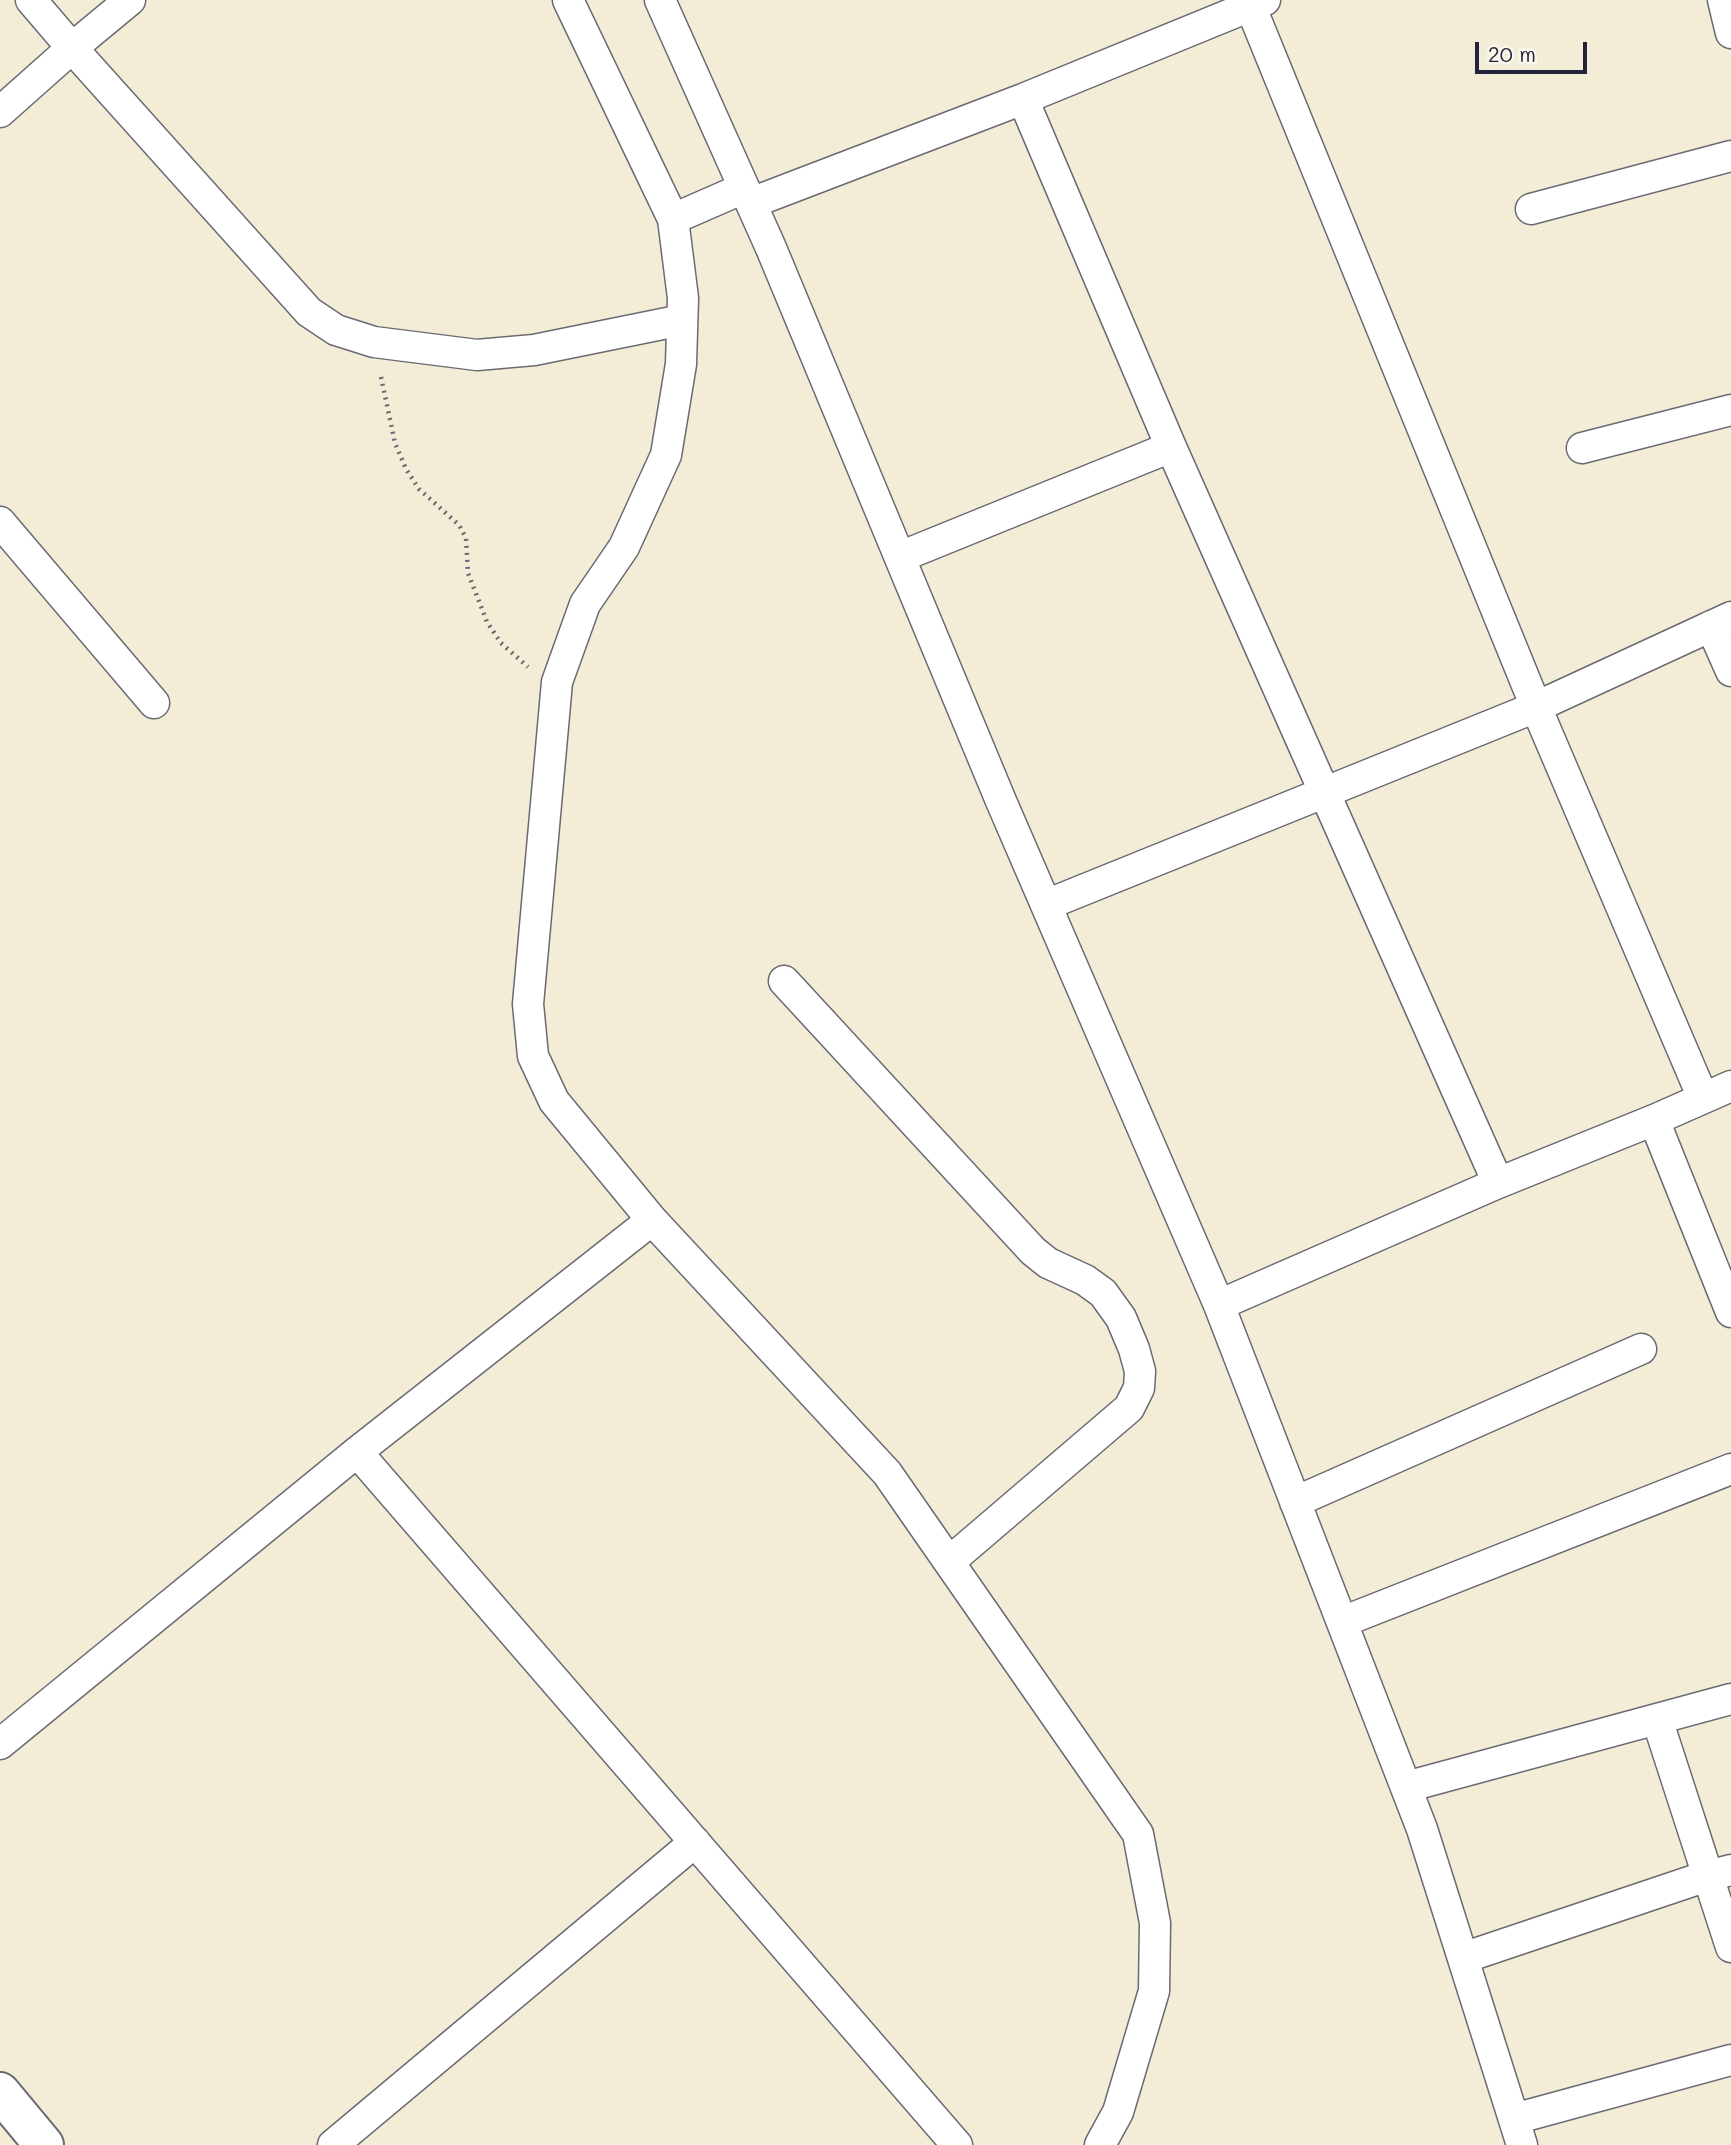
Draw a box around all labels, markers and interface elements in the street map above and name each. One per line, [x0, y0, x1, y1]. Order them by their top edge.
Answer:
scale bar [1479, 28, 1591, 72]
text: 20 m [1488, 40, 1536, 67]

